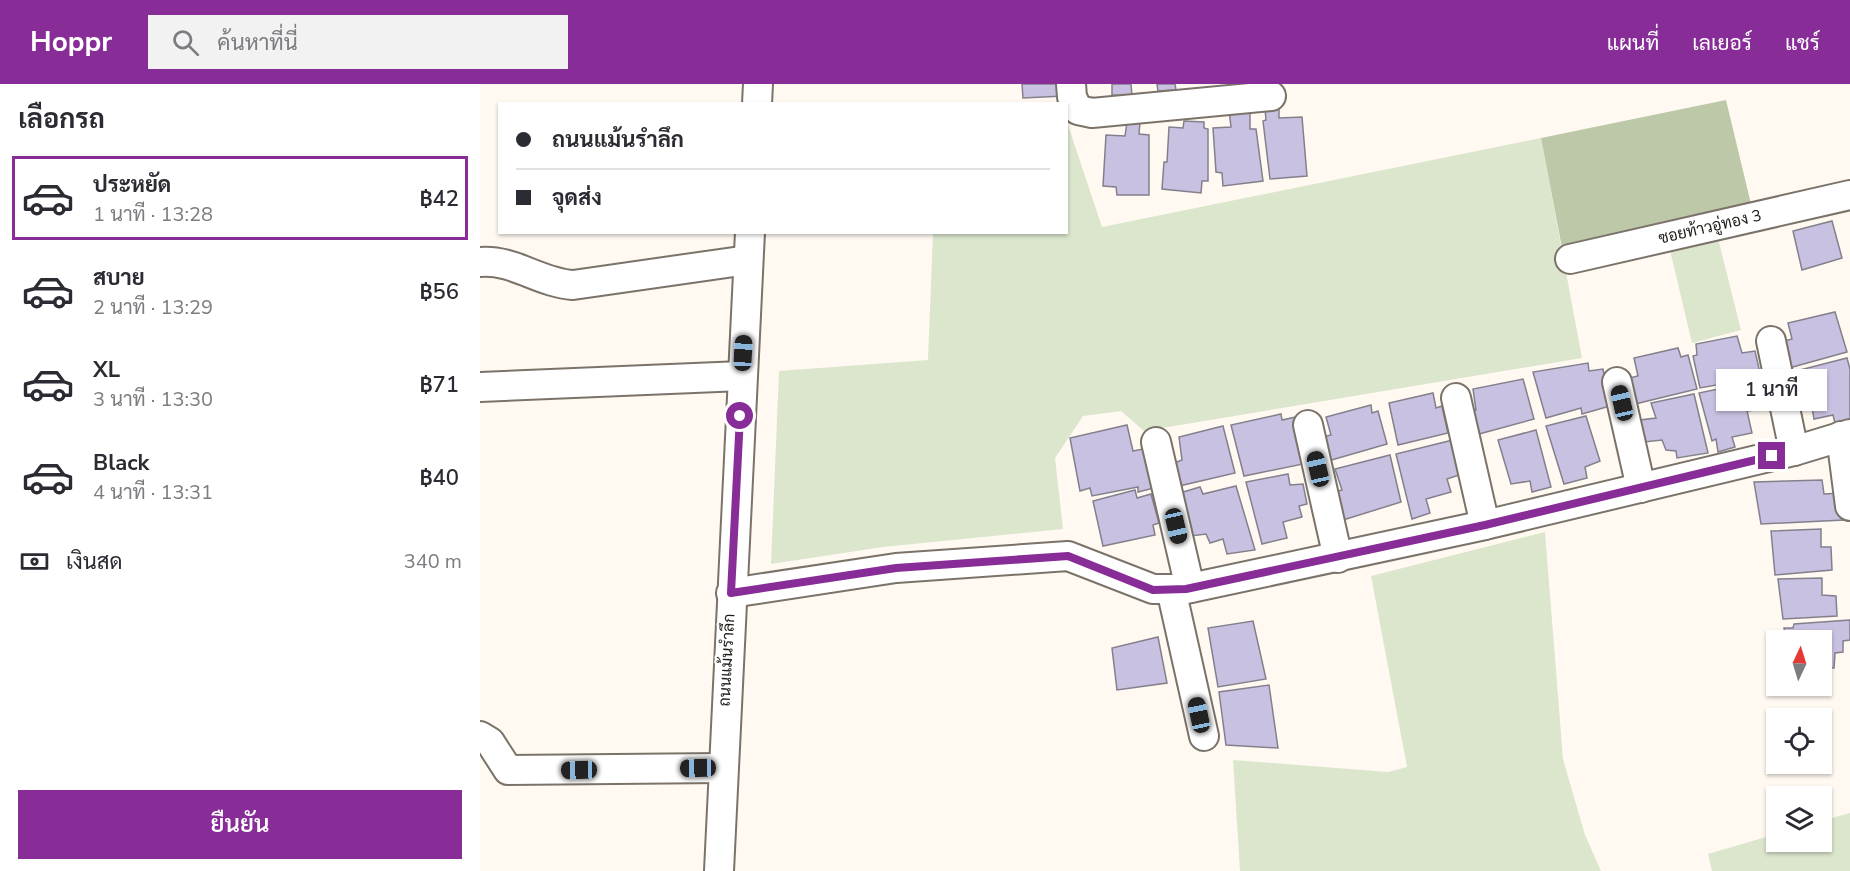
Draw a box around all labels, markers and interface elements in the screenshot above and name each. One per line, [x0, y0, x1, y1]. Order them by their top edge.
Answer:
search box [148, 15, 568, 69]
text: Hoppr [30, 23, 112, 61]
icon: search [169, 26, 202, 59]
text: ค้นหาที่นี่ [217, 28, 298, 58]
text: แผนที่ [1607, 29, 1659, 57]
text: เลเยอร์ [1692, 29, 1752, 57]
text: แชร์ [1785, 29, 1820, 57]
text: เลือกรถ [18, 101, 105, 138]
text: ถนนแม้นรำลึก [552, 125, 684, 155]
text: ประหยัด [93, 170, 171, 200]
icon: car [21, 171, 75, 225]
text: จุดส่ง [552, 183, 602, 213]
text: ฿42 [419, 184, 459, 214]
text: 1 นาที · 13:28 [93, 201, 213, 228]
street label: ซอยท้าวอู่ทอง 3 [1656, 204, 1764, 250]
text: สบาย [93, 263, 145, 293]
icon: car [21, 264, 75, 318]
text: ฿56 [419, 277, 459, 307]
text: 2 นาที · 13:29 [93, 294, 213, 321]
car [733, 335, 753, 371]
text: XL [93, 355, 120, 385]
icon: car [21, 357, 75, 411]
callout: 1 นาที [1716, 369, 1828, 411]
text: ฿71 [419, 370, 459, 400]
text: 1 นาที [1745, 376, 1798, 403]
car [1609, 383, 1635, 423]
text: 3 นาที · 13:30 [93, 386, 213, 413]
route start [726, 402, 753, 429]
route end [1758, 442, 1785, 469]
text: Black [93, 448, 149, 478]
car [1305, 449, 1331, 489]
icon: car [21, 450, 75, 504]
text: ฿40 [419, 463, 459, 493]
text: 4 นาที · 13:31 [93, 479, 213, 506]
car [1163, 506, 1189, 546]
icon: cash [18, 545, 51, 578]
text: เงินสด [66, 547, 123, 577]
text: 340 m [404, 548, 462, 575]
street label: ถนนแม้นรำลึก [714, 613, 740, 707]
north arrow [1766, 630, 1832, 696]
map controls [1766, 630, 1832, 852]
car [1186, 696, 1212, 734]
button: locate [1766, 708, 1832, 774]
car [680, 759, 716, 777]
car [561, 761, 597, 779]
button: layers [1766, 786, 1832, 852]
button: ยืนยัน [18, 790, 462, 859]

